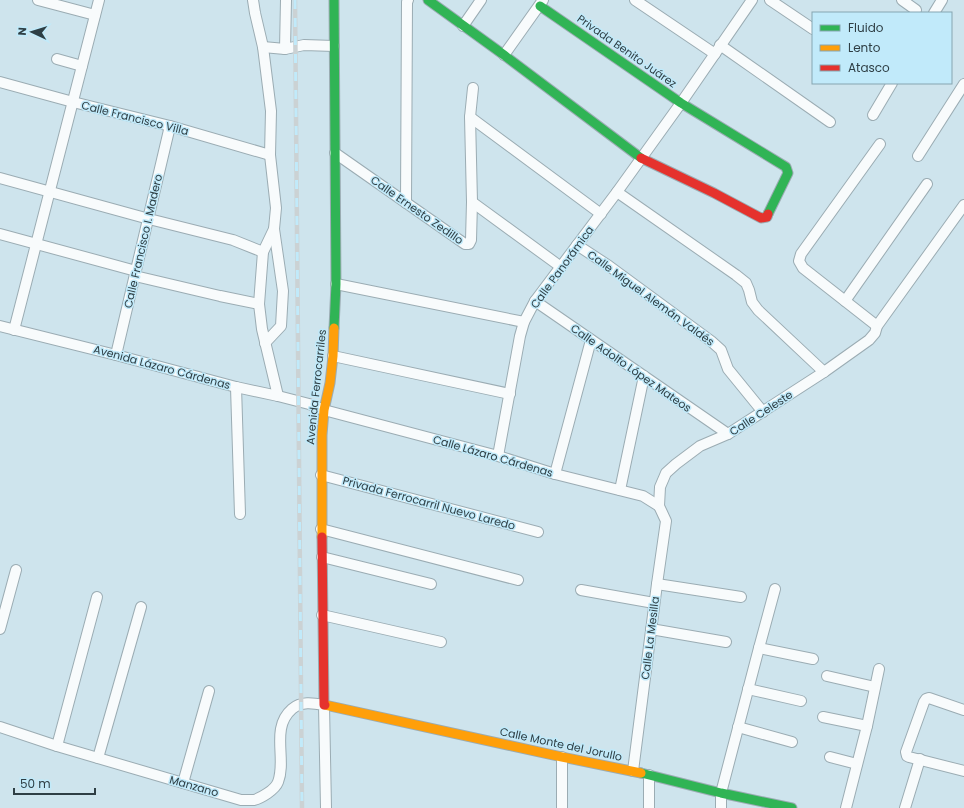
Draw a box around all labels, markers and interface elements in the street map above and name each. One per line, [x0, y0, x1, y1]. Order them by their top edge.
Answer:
street label: Privada Benito Juárez [574, 11, 680, 91]
north arrow [12, 12, 52, 52]
legend [812, 12, 952, 84]
text: Fluido [848, 19, 884, 36]
text: N [14, 27, 30, 36]
text: Lento [848, 39, 881, 56]
text: Atasco [848, 59, 890, 76]
street label: Calle Francisco Villa [80, 97, 190, 139]
street label: Calle Francisco I. Madero [120, 172, 166, 310]
street label: Calle Ernesto Zedillo [367, 172, 467, 248]
street label: Calle Panorámica [527, 222, 597, 312]
street label: Calle Miguel Alemán Valdés [584, 246, 718, 350]
street label: Calle Adolfo López Mateos [568, 320, 695, 416]
street label: Avenida Ferrocarriles [302, 328, 330, 445]
street label: Avenida Lázaro Cárdenas [92, 341, 232, 393]
street label: Calle Celeste [726, 386, 796, 439]
street label: Calle Lázaro Cárdenas [431, 431, 555, 481]
street label: Privada Ferrocarril Nuevo Laredo [341, 472, 517, 534]
street label: Calle La Mesilla [637, 595, 663, 681]
street label: Calle Monte del Jorullo [498, 723, 624, 765]
scale bar [14, 770, 95, 796]
street label: Manzano [168, 771, 220, 801]
text: 50 m [20, 775, 51, 792]

